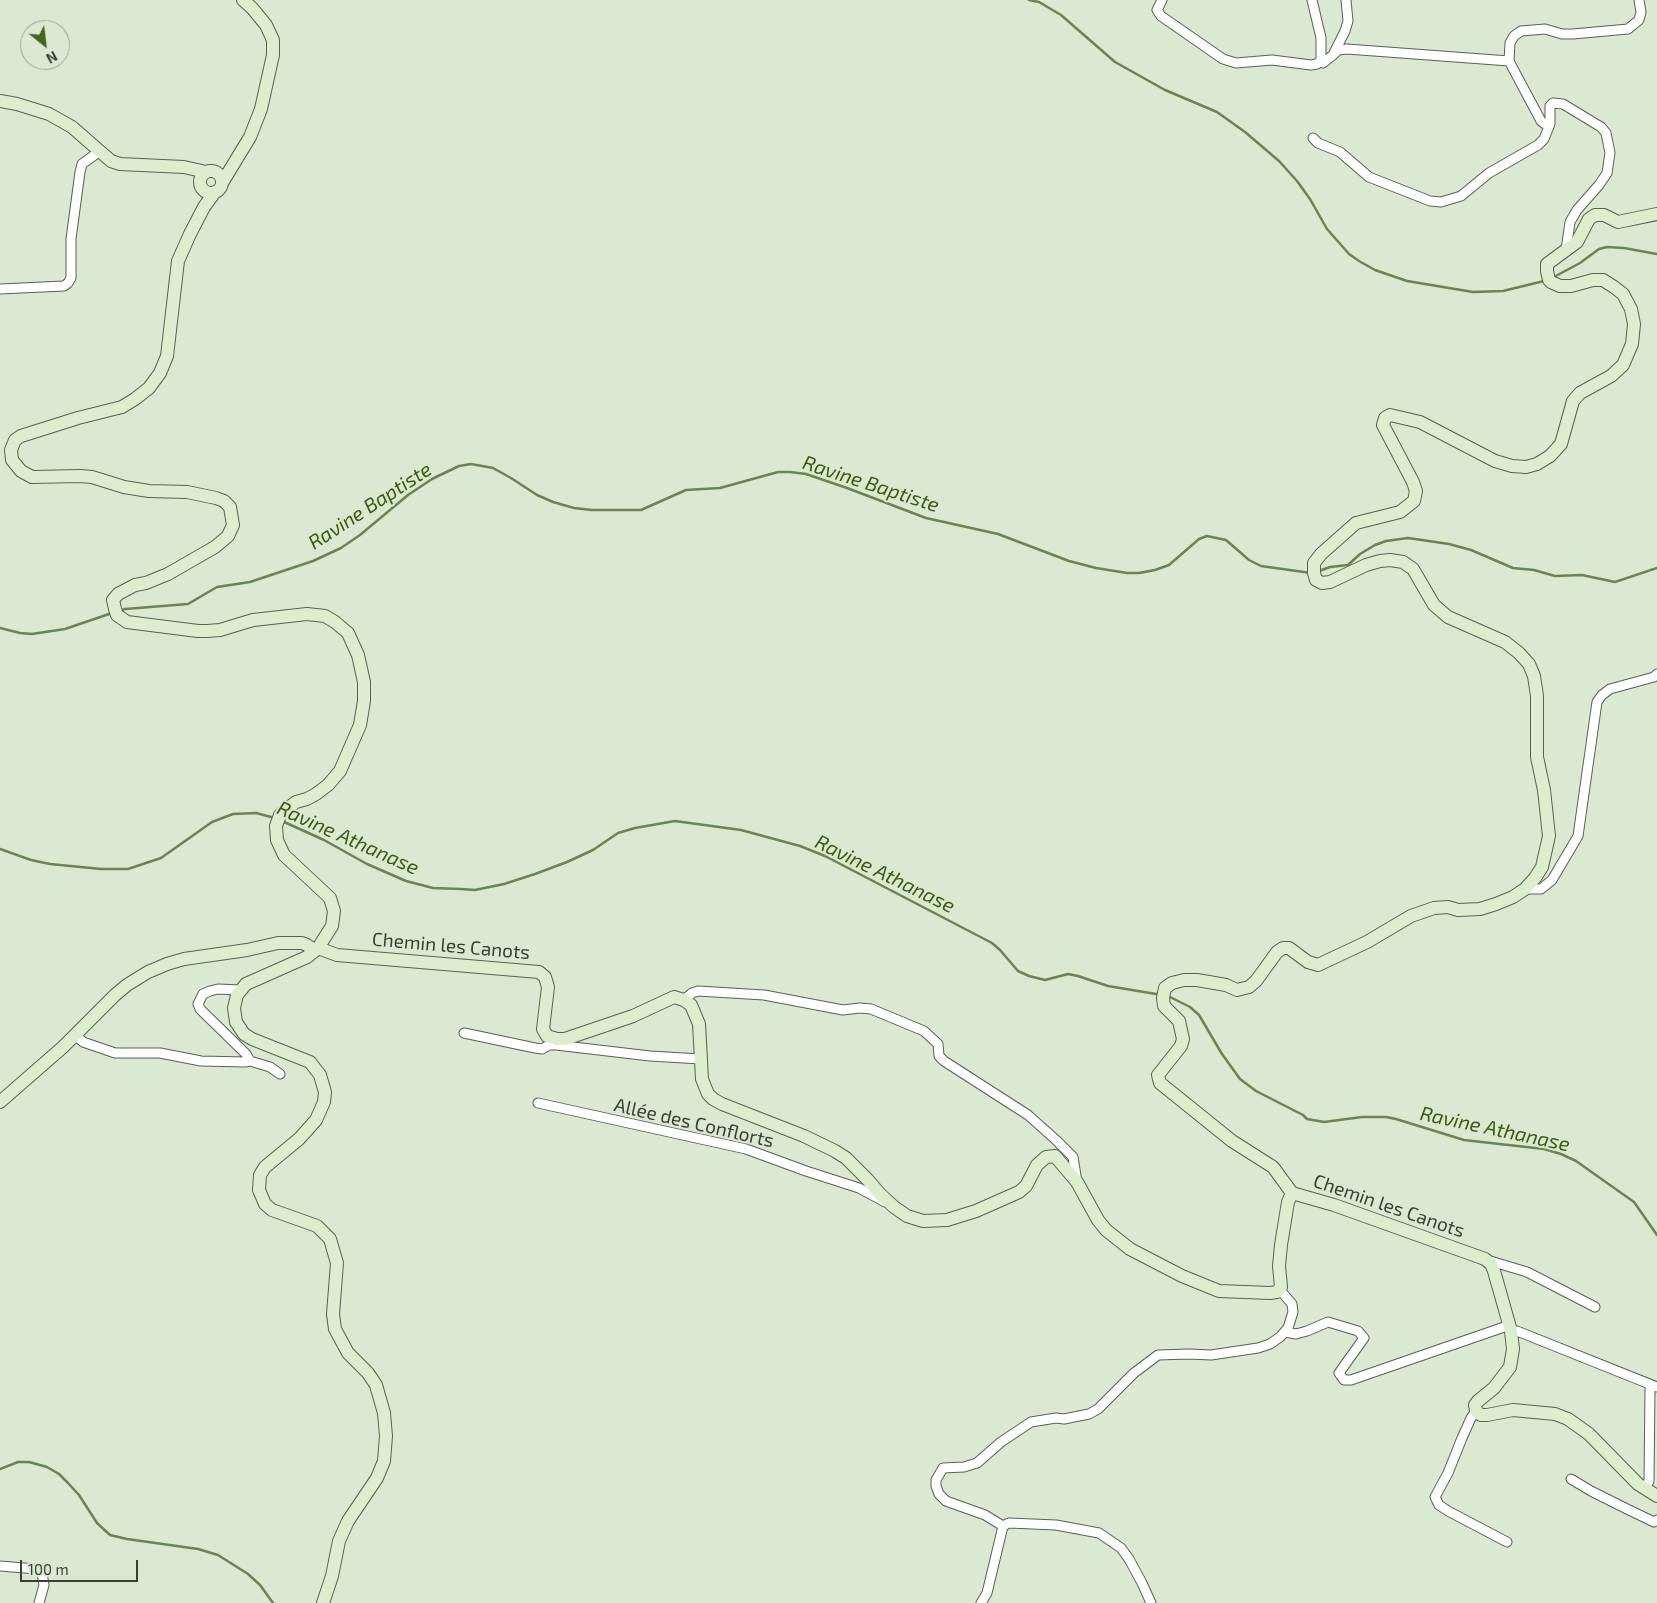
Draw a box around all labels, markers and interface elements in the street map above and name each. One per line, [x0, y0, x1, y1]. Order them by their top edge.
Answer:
north arrow [20, 20, 70, 70]
text: N [43, 48, 61, 68]
water label: Ravine Baptiste [800, 451, 942, 517]
water label: Ravine Baptiste [304, 457, 436, 555]
water label: Ravine Athanase [273, 796, 423, 880]
water label: Ravine Athanase [811, 830, 959, 918]
street label: Chemin les Canots [371, 928, 531, 964]
street label: Allée des Conflorts [612, 1094, 776, 1152]
water label: Ravine Athanase [1418, 1101, 1572, 1157]
street label: Chemin les Canots [1310, 1169, 1468, 1243]
scale bar [22, 1550, 140, 1582]
text: 100 m [28, 1560, 69, 1578]

